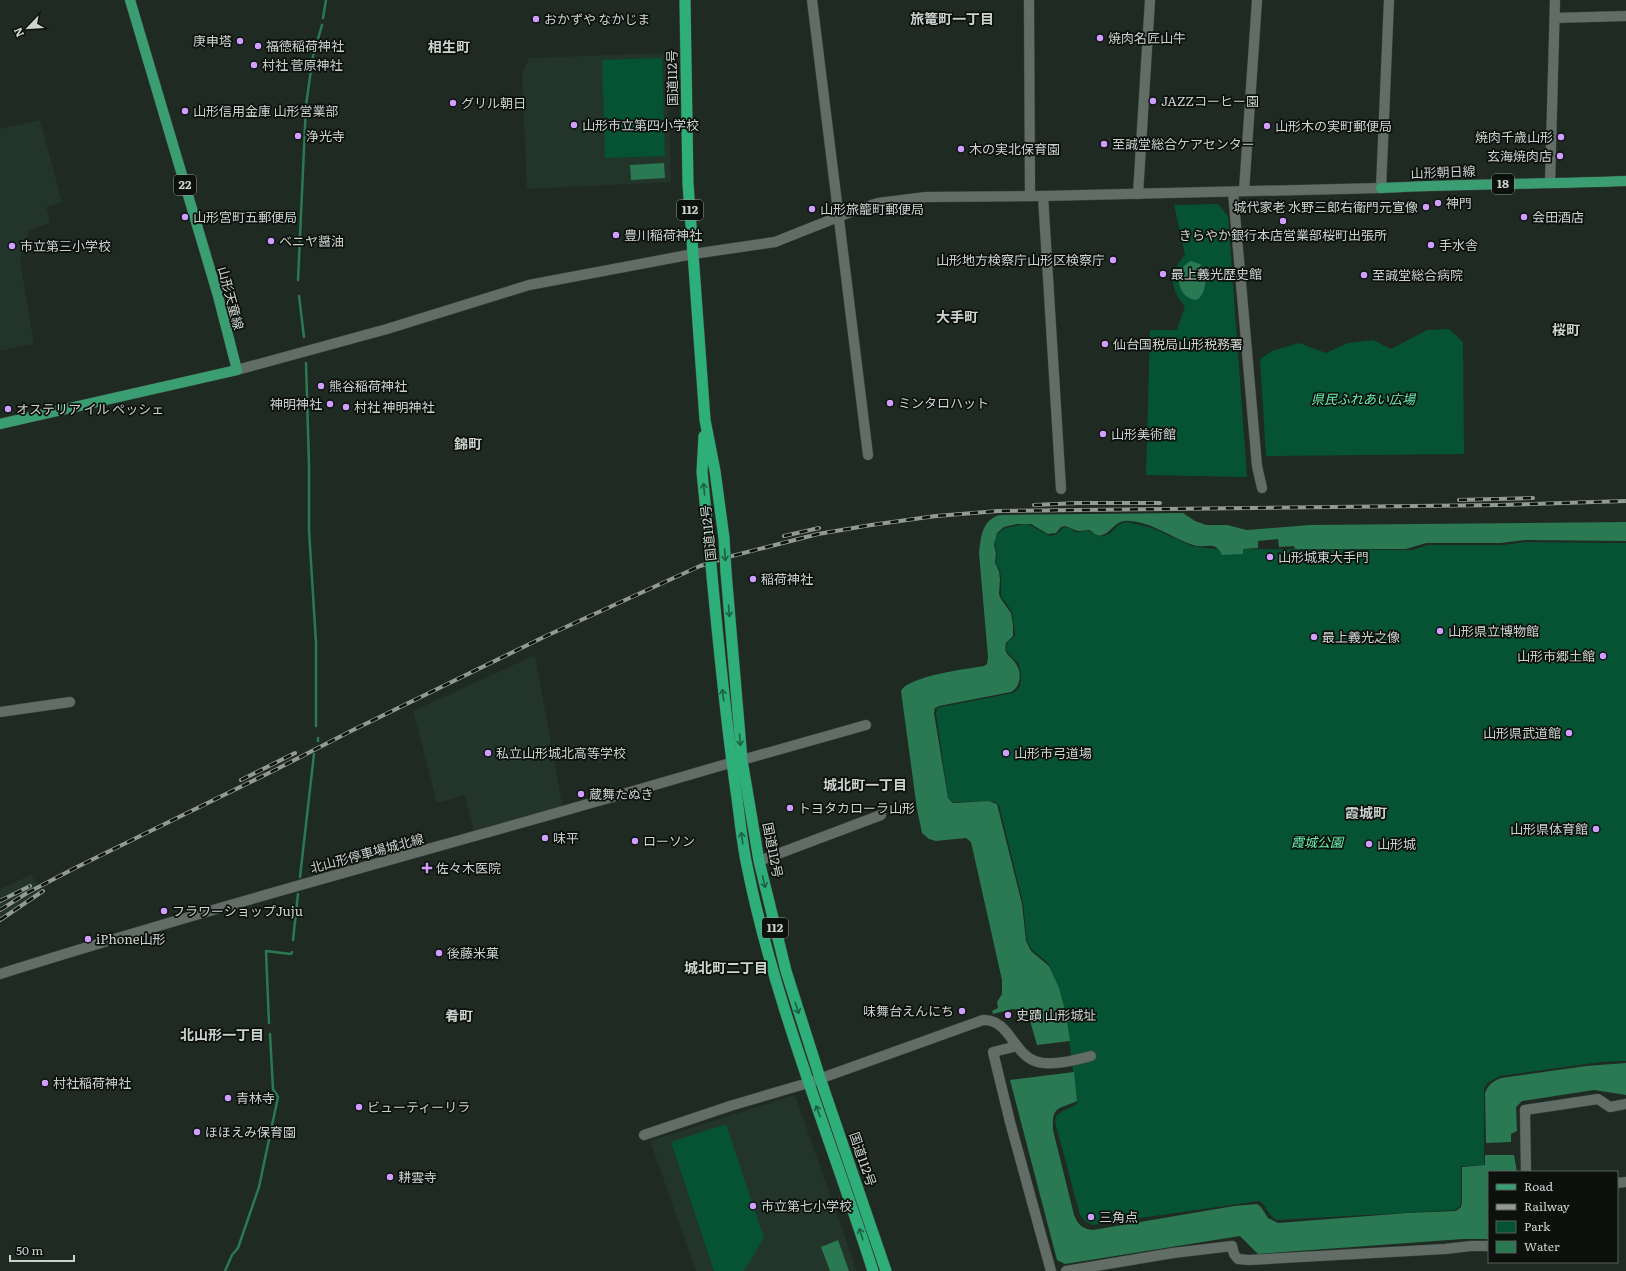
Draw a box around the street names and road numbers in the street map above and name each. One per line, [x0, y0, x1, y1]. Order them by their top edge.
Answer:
street label: 国道112号 [662, 50, 681, 106]
street label: 山形朝日線 [1410, 161, 1476, 182]
road number: 18 [1492, 174, 1514, 194]
road number: 22 [174, 175, 196, 195]
road number: 112 [677, 200, 703, 220]
street label: 山形天童線 [214, 264, 249, 332]
street label: 国道112号 [695, 504, 720, 562]
street label: 国道112号 [759, 821, 788, 879]
street label: 北山形停車場城北線 [308, 828, 426, 877]
road number: 112 [762, 918, 788, 938]
street label: 国道112号 [845, 1129, 882, 1188]

